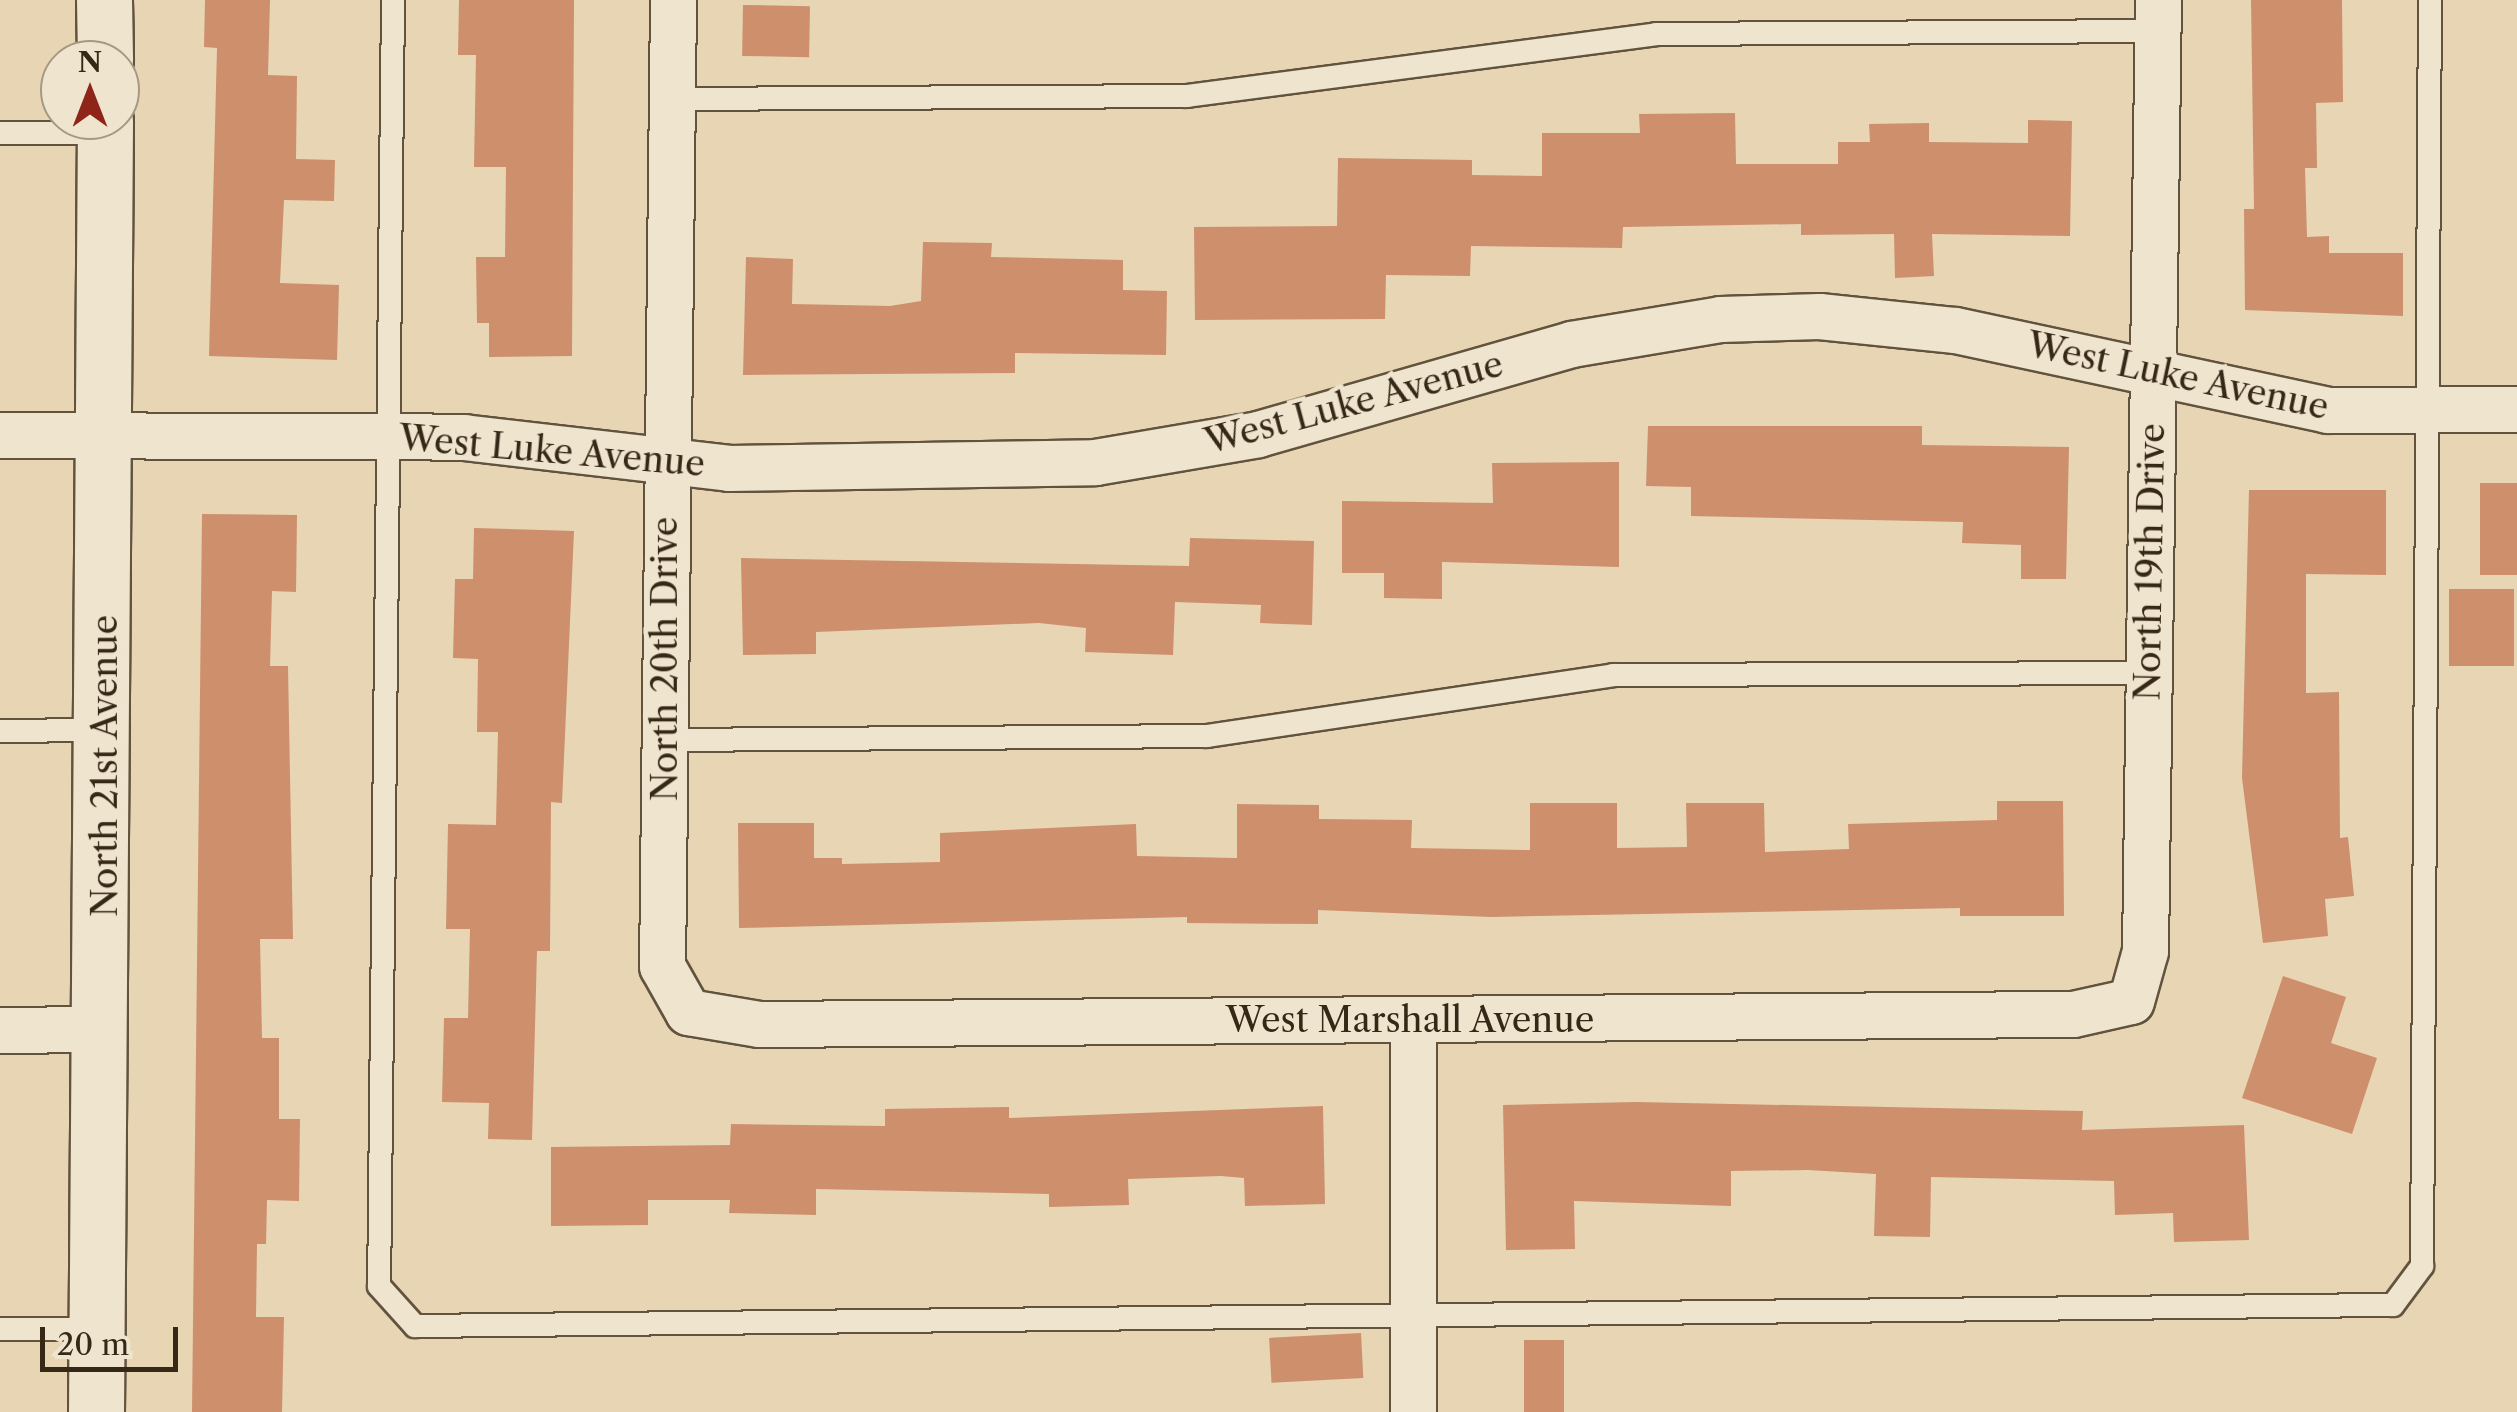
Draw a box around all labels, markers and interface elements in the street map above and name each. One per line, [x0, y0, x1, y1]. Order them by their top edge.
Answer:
north arrow [40, 40, 140, 140]
text: N [78, 45, 102, 79]
street label: West Luke Avenue [2023, 323, 2333, 429]
street label: West Luke Avenue [1200, 343, 1508, 463]
street label: West Luke Avenue [397, 417, 707, 485]
street label: North 19th Drive [2127, 423, 2173, 701]
street label: North 20th Drive [644, 517, 686, 801]
street label: North 21st Avenue [84, 614, 126, 918]
street label: West Marshall Avenue [1225, 999, 1595, 1041]
scale bar [45, 1307, 182, 1369]
text: 20 m [57, 1326, 129, 1363]

